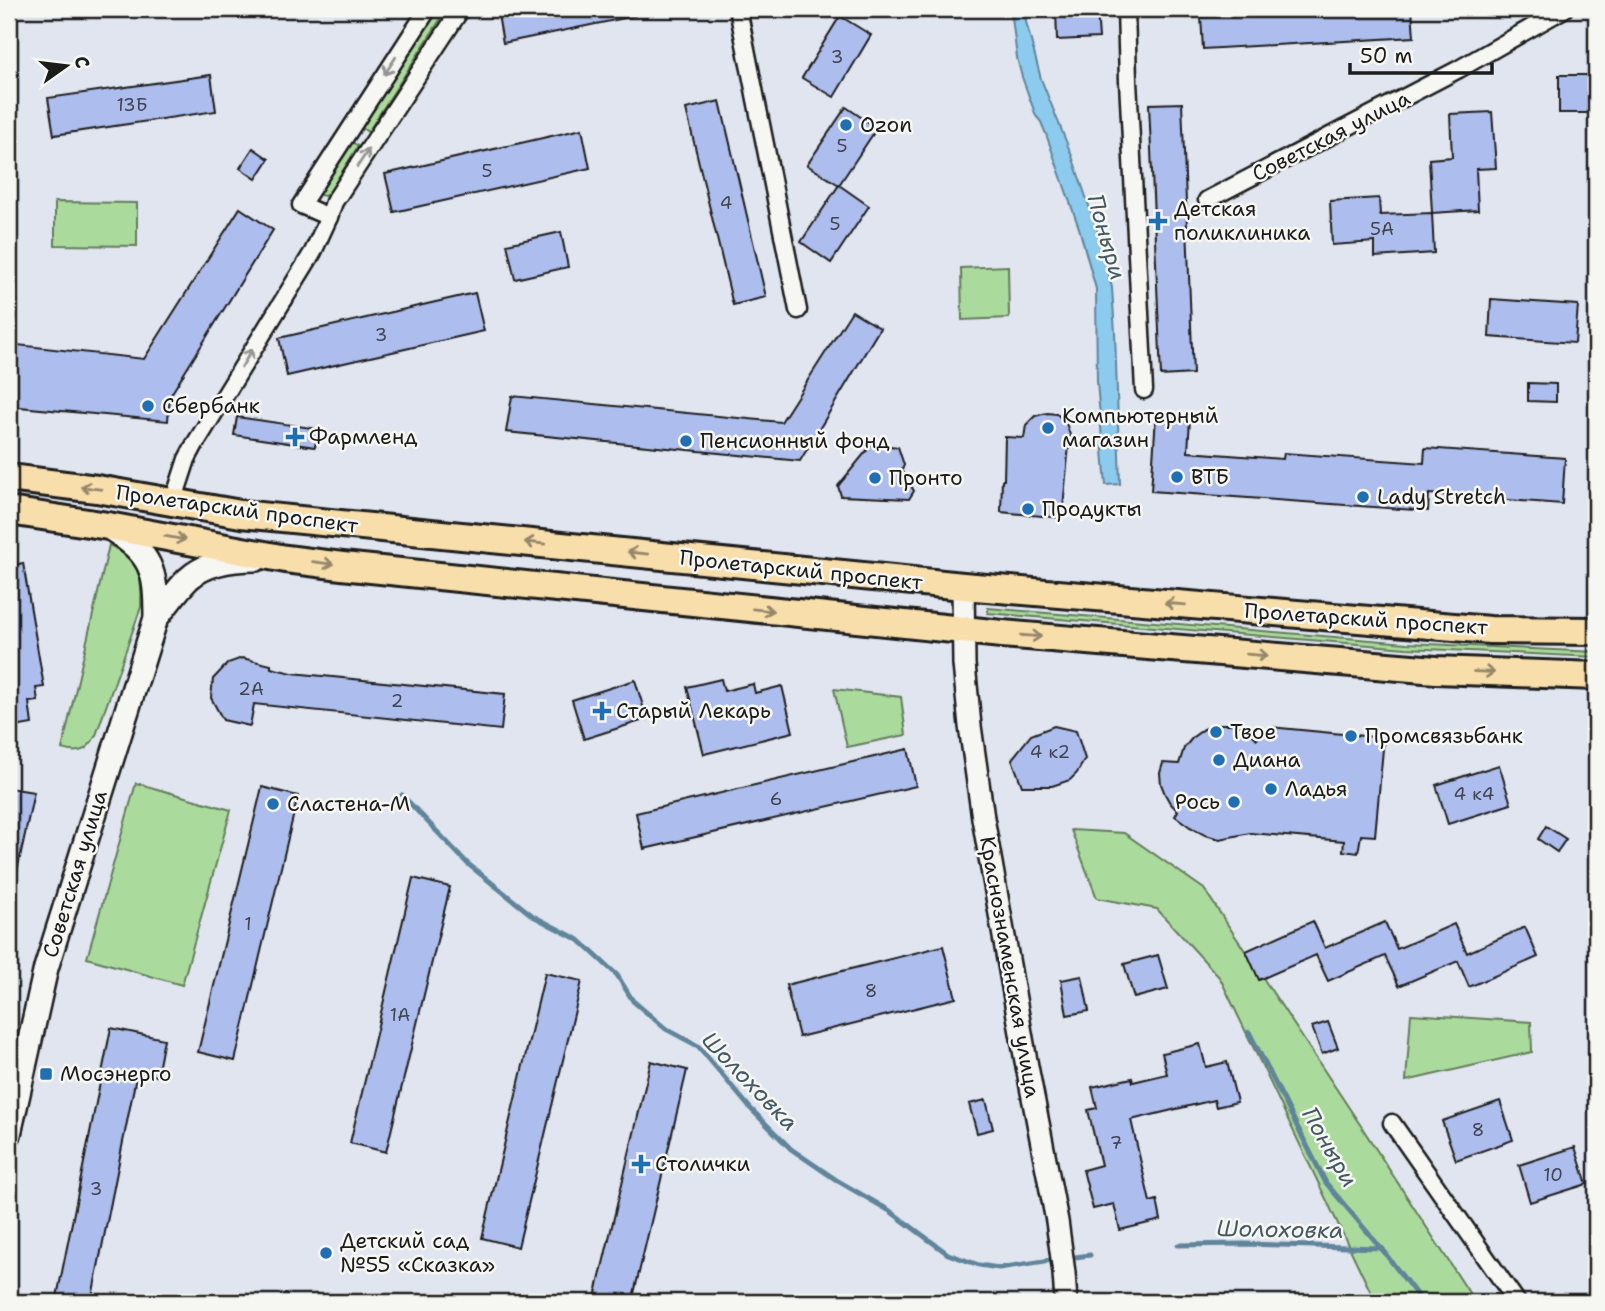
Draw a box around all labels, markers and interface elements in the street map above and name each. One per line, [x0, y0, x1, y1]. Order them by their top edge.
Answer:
north arrow [32, 32, 102, 102]
scale bar [1350, 32, 1491, 76]
text: 50 m [1360, 42, 1413, 70]
house number: 3 [831, 45, 843, 69]
text: С [68, 53, 96, 71]
one-way arrow [383, 56, 398, 75]
street label: Советская улица [1247, 84, 1415, 188]
house number: 13Б [116, 93, 148, 117]
place label: Ozon [860, 111, 912, 139]
marker: Ozon [838, 117, 854, 133]
house number: 5 [836, 134, 848, 158]
one-way arrow [356, 149, 370, 169]
house number: 5 [481, 159, 493, 183]
house number: 4 [720, 191, 732, 215]
water label: Поныри [1081, 191, 1133, 283]
place label: Детская поликлиника [1174, 195, 1310, 247]
marker: Детская поликлиника [1148, 211, 1168, 231]
house number: 5 [829, 212, 841, 236]
house number: 5А [1370, 217, 1394, 241]
house number: 3 [375, 323, 387, 347]
one-way arrow [240, 349, 254, 369]
place label: Сбербанк [162, 392, 260, 420]
marker: Сбербанк [140, 398, 156, 414]
place label: Компьютерный магазин [1062, 402, 1219, 454]
marker: Компьютерный магазин [1040, 420, 1056, 436]
place label: Фармленд [309, 423, 418, 451]
place label: Пенсионный фонд [700, 427, 890, 455]
marker: Фармленд [287, 429, 303, 445]
marker: Пенсионный фонд [678, 433, 694, 449]
place label: ВТБ [1191, 463, 1229, 491]
place label: Пронто [889, 464, 963, 492]
marker: ВТБ [1169, 469, 1185, 485]
marker: Пронто [867, 470, 883, 486]
street label: Пролетарский проспект [114, 478, 360, 540]
one-way arrow [80, 481, 103, 494]
place label: Lady Stretch [1377, 483, 1506, 511]
marker: Lady Stretch [1355, 489, 1371, 505]
place label: Продукты [1042, 495, 1142, 523]
marker: Продукты [1020, 501, 1036, 517]
one-way arrow [163, 532, 186, 545]
one-way arrow [525, 537, 547, 550]
street label: Пролетарский проспект [678, 543, 924, 597]
one-way arrow [627, 547, 649, 560]
one-way arrow [312, 557, 334, 570]
one-way arrow [1164, 597, 1187, 610]
street label: Пролетарский проспект [1243, 597, 1489, 642]
one-way arrow [751, 603, 774, 616]
one-way arrow [1019, 630, 1041, 643]
one-way arrow [1246, 648, 1268, 661]
one-way arrow [1472, 665, 1495, 678]
house number: 2А [238, 677, 264, 701]
house number: 2 [391, 689, 403, 713]
place label: Старый Лекарь [616, 697, 771, 725]
marker: Старый Лекарь [594, 703, 610, 719]
place label: Твое [1230, 718, 1276, 746]
place label: Промсвязьбанк [1365, 722, 1523, 750]
marker: Твое [1208, 724, 1224, 740]
marker: Промсвязьбанк [1343, 728, 1359, 744]
house number: 4 к2 [1030, 740, 1070, 764]
place label: Диана [1233, 746, 1301, 774]
marker: Диана [1211, 752, 1227, 768]
place label: Ладья [1285, 775, 1347, 803]
marker: Ладья [1263, 781, 1279, 797]
house number: 4 к4 [1454, 782, 1494, 806]
street label: Советская улица [36, 787, 114, 961]
house number: 6 [770, 787, 782, 811]
place label: Рось [1175, 788, 1220, 816]
place label: Сластена-М [287, 790, 410, 818]
marker: Рось [1226, 794, 1242, 810]
marker: Сластена-М [265, 796, 281, 812]
street label: Краснознаменская улица [973, 834, 1047, 1100]
house number: 1 [244, 912, 252, 936]
house number: 8 [865, 979, 877, 1003]
house number: 1А [390, 1003, 410, 1027]
water label: Шолоховка [695, 1025, 805, 1137]
place label: Мосэнерго [60, 1060, 172, 1088]
marker: Мосэнерго [38, 1066, 54, 1082]
water label: Поныри [1295, 1102, 1365, 1192]
house number: 8 [1472, 1118, 1484, 1142]
house number: 7 [1110, 1131, 1122, 1155]
place label: Столички [655, 1150, 750, 1178]
marker: Столички [633, 1156, 649, 1172]
house number: 10 [1543, 1163, 1563, 1187]
house number: 3 [90, 1177, 102, 1201]
water label: Шолоховка [1216, 1213, 1344, 1245]
place label: Детский сад №55 «Сказка» [340, 1227, 495, 1279]
marker: Детский сад №55 «Сказка» [318, 1245, 334, 1261]

